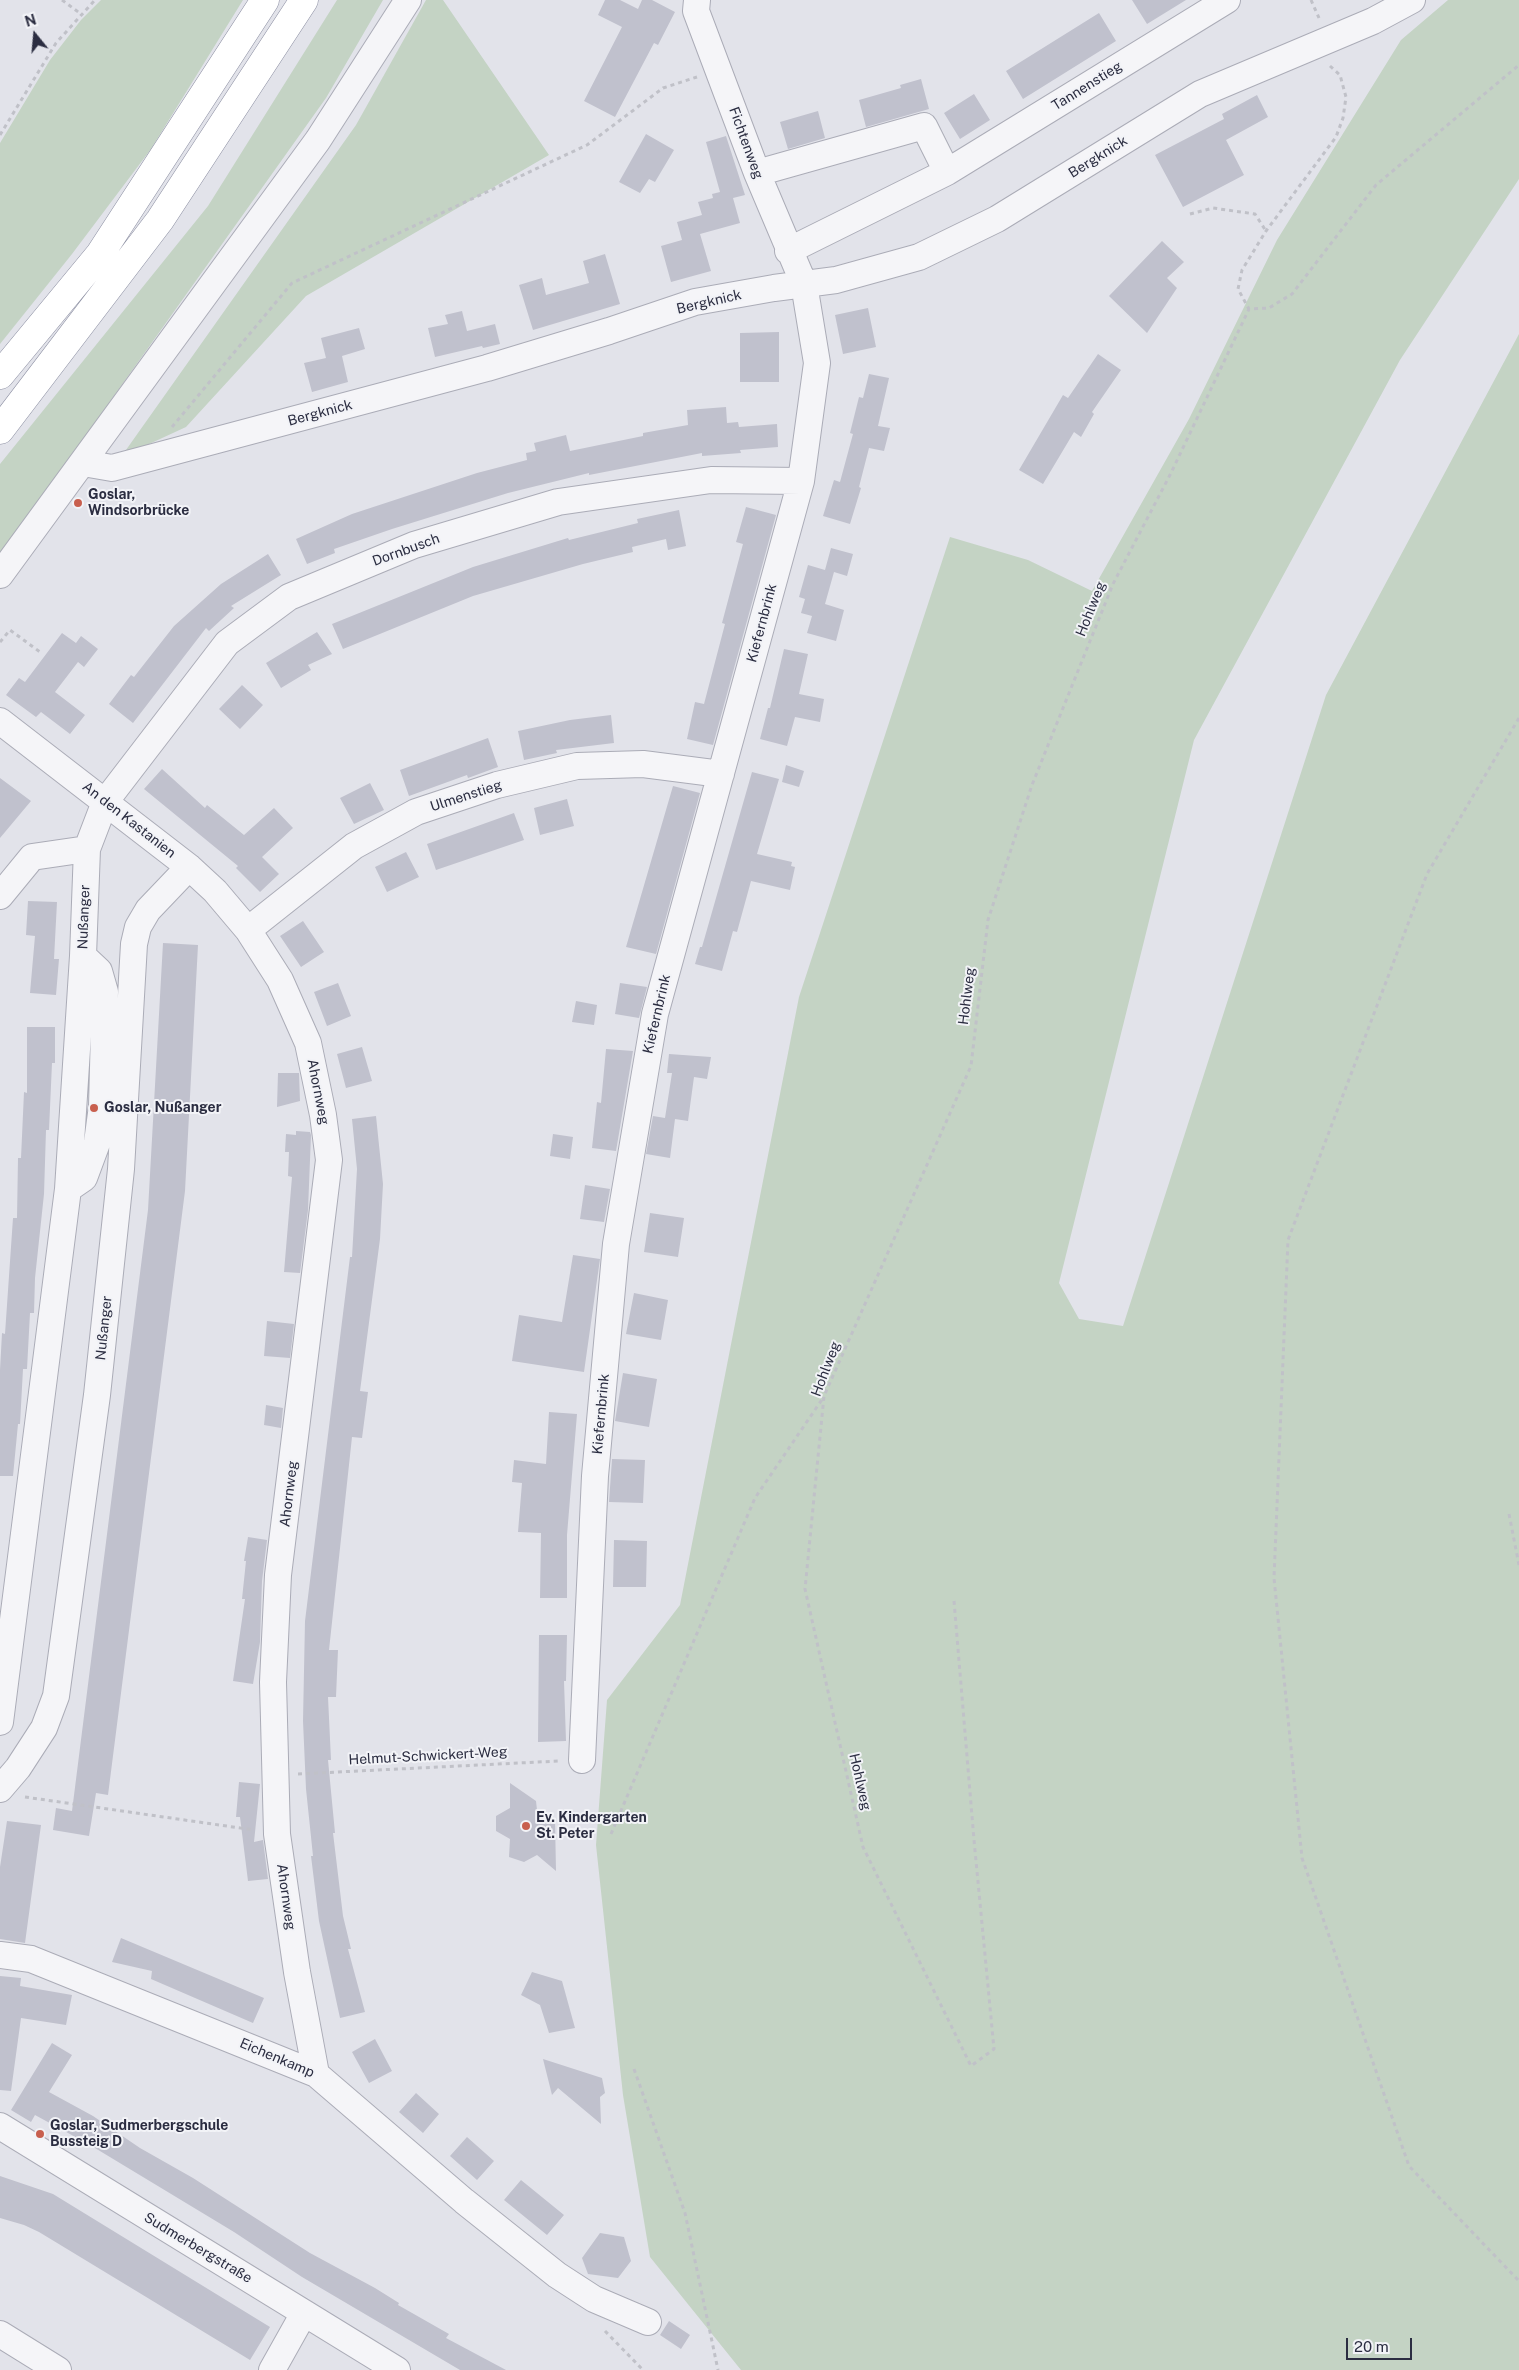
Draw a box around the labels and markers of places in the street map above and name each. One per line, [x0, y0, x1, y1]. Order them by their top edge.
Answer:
place label: Goslar, Windsorbrücke [88, 487, 189, 520]
marker: Goslar, Windsorbrücke [72, 497, 84, 509]
place label: Goslar, Nußanger [104, 1100, 221, 1116]
marker: Goslar, Nußanger [88, 1102, 100, 1114]
place label: Ev. Kindergarten St. Peter [536, 1810, 647, 1842]
marker: Ev. Kindergarten St. Peter [520, 1820, 532, 1832]
place label: Goslar, Sudmerbergschule Bussteig D [50, 2118, 228, 2150]
marker: Goslar, Sudmerbergschule Bussteig D [34, 2128, 46, 2140]

